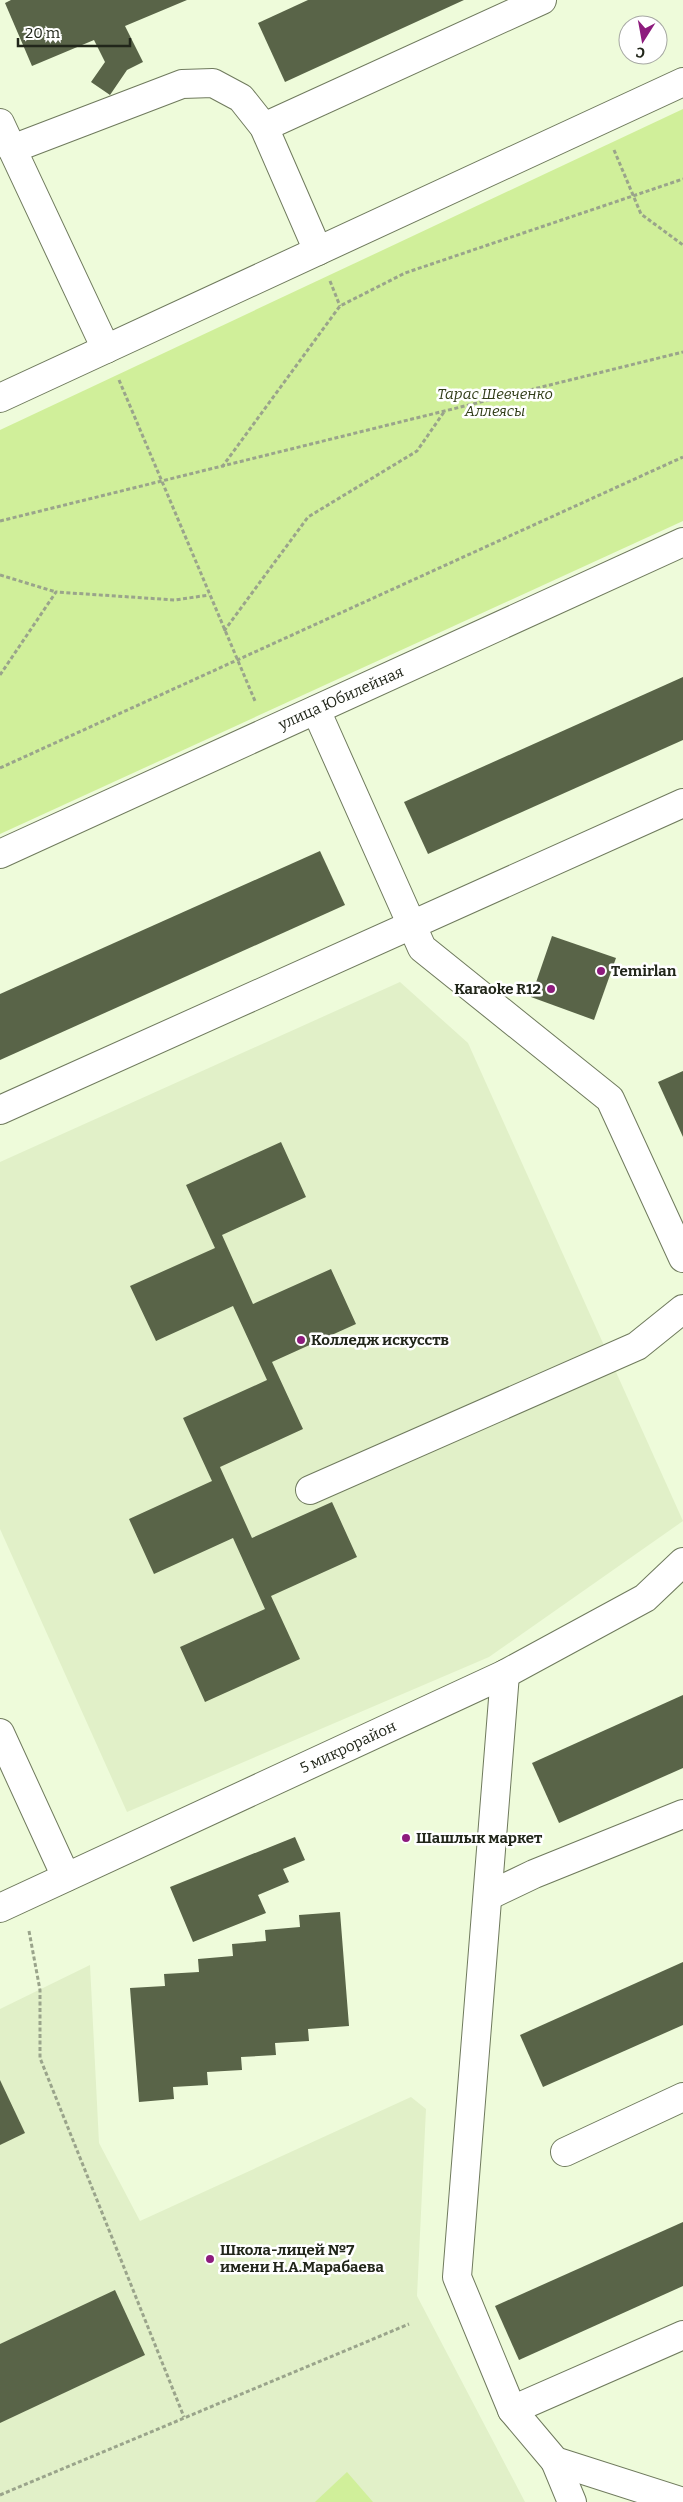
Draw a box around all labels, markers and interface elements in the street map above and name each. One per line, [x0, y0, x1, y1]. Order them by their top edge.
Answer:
scale bar [18, 15, 130, 47]
north arrow [618, 15, 668, 65]
text: 20 m [25, 24, 61, 42]
text: С [635, 43, 647, 61]
park label: Тарас Шевченко Аллеясы [437, 385, 553, 420]
street label: улица Юбилейная [275, 662, 406, 734]
place label: Temirlan [611, 962, 677, 980]
marker: Temirlan [595, 965, 607, 977]
place label: Karaoke R12 [454, 980, 541, 998]
marker: Karaoke R12 [545, 983, 557, 995]
place label: Колледж искусств [311, 1331, 449, 1349]
marker: Колледж искусств [295, 1334, 307, 1346]
street label: 5 микрорайон [297, 1717, 399, 1777]
place label: Шашлык маркет [416, 1829, 543, 1847]
marker: Шашлык маркет [400, 1832, 412, 1844]
place label: Школа-лицей №7 имени Н.А.Марабаева [220, 2241, 384, 2276]
marker: Школа-лицей №7 имени Н.А.Марабаева [204, 2253, 216, 2265]

